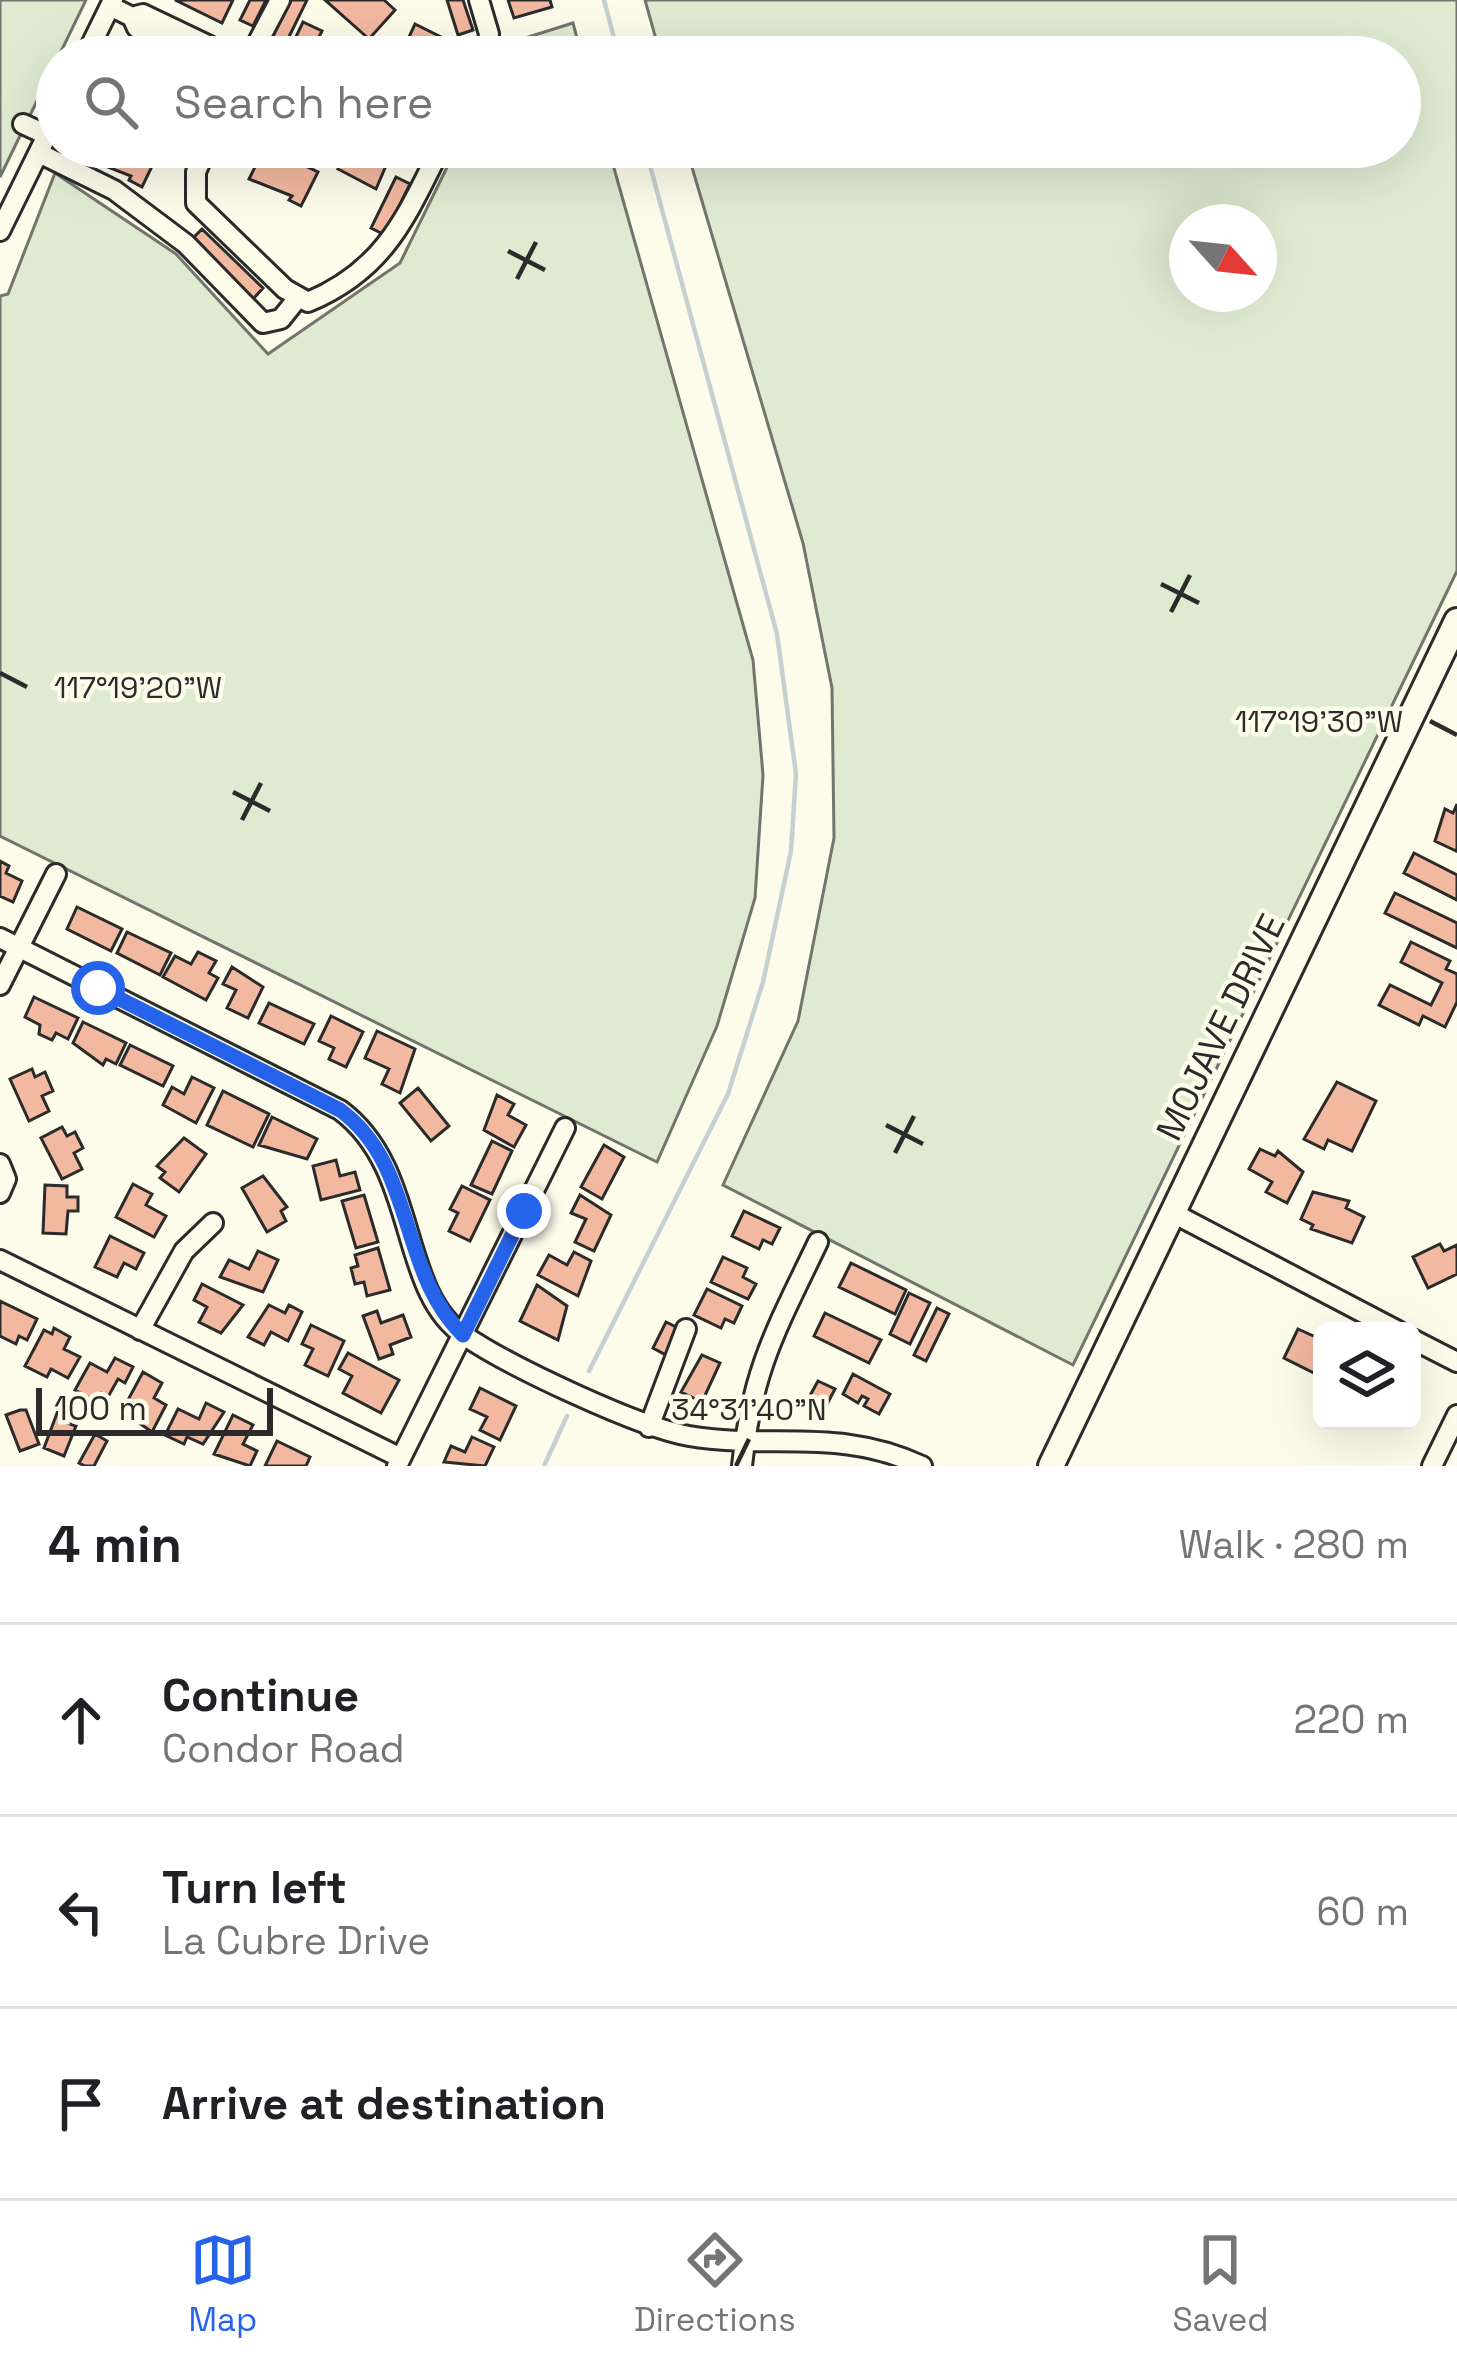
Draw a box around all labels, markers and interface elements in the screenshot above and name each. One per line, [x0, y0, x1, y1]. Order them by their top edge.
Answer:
search box [36, 36, 1421, 168]
icon: search [78, 69, 144, 135]
text: Search here [174, 74, 433, 131]
north arrow [1169, 204, 1277, 312]
text: 117°19'20"W [54, 668, 222, 707]
text: 117°19'30"W [1235, 702, 1403, 741]
street label: MOJAVE DRIVE [1146, 907, 1295, 1148]
route start [71, 961, 125, 1015]
route end [497, 1184, 551, 1238]
map controls [1313, 1322, 1421, 1430]
button: layers [1313, 1322, 1421, 1430]
scale bar [36, 1382, 273, 1435]
text: 100 m [54, 1388, 147, 1430]
text: 34°31'40"N [671, 1390, 827, 1429]
text: 4 min [48, 1512, 182, 1577]
text: Walk · 280 m [1179, 1520, 1409, 1569]
text: Continue [162, 1667, 359, 1724]
icon: ahead [48, 1687, 114, 1753]
text: 220 m [1293, 1695, 1409, 1744]
text: Condor Road [162, 1724, 405, 1773]
text: Turn left [162, 1859, 347, 1916]
icon: left [48, 1879, 114, 1945]
text: 60 m [1317, 1887, 1409, 1936]
text: La Cubre Drive [162, 1916, 430, 1965]
icon: arrive [48, 2071, 114, 2137]
text: Arrive at destination [162, 2075, 606, 2132]
tab: Map [188, 2227, 257, 2341]
tab: Directions [634, 2227, 796, 2341]
tab: Saved [1172, 2227, 1269, 2341]

